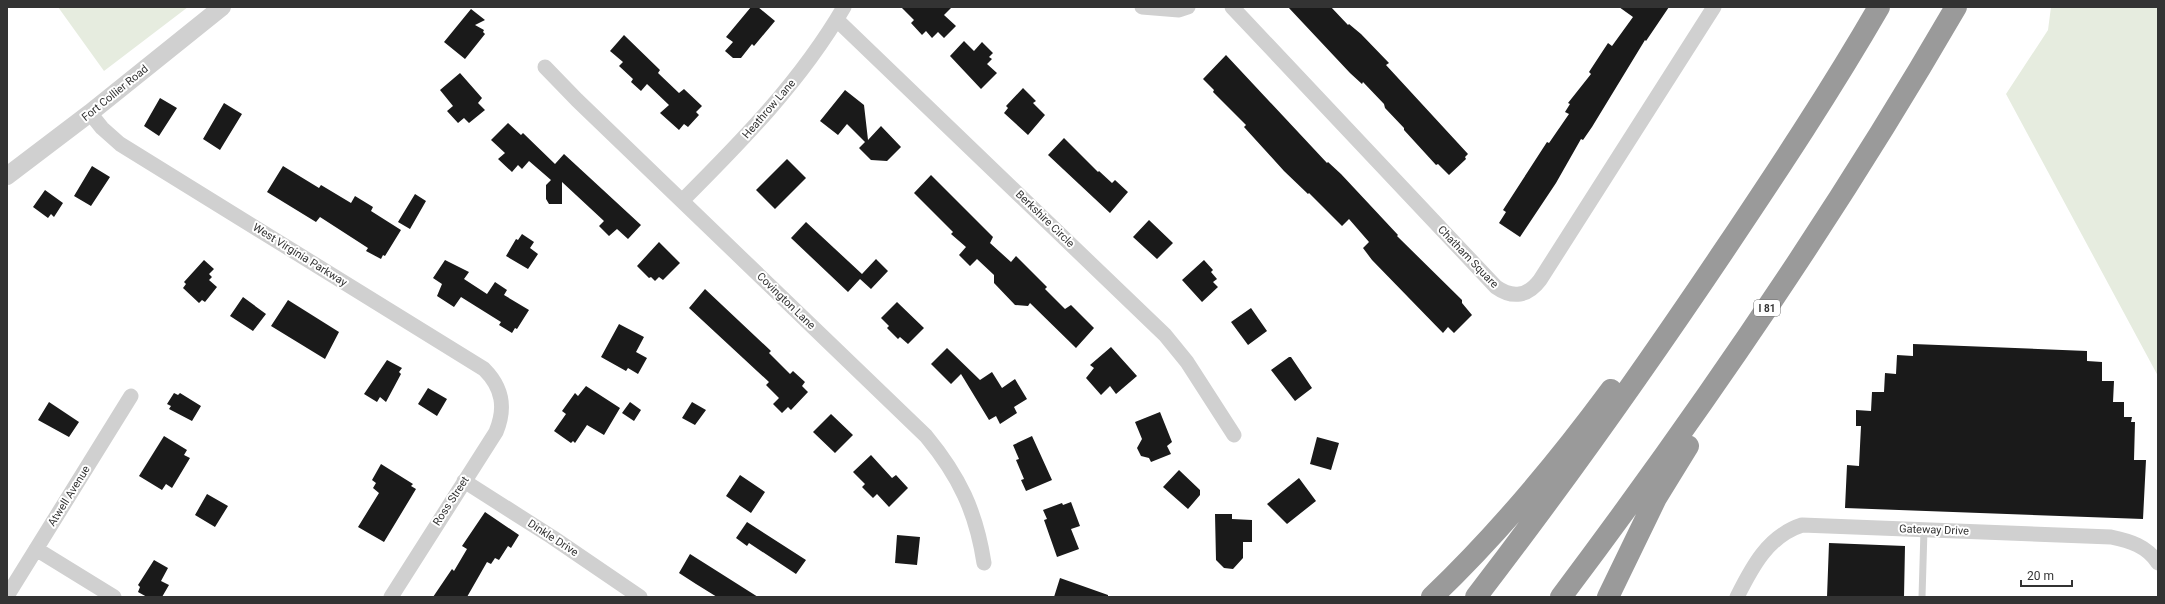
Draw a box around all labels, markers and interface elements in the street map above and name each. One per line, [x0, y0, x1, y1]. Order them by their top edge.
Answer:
street label: Fort Collier Road [79, 62, 151, 124]
street label: Heathrow Lane [740, 77, 798, 141]
street label: Berkshire Circle [1013, 188, 1077, 250]
street label: West Virginia Parkway [251, 221, 350, 290]
street label: Chatham Square [1435, 223, 1501, 291]
street label: Covington Lane [754, 270, 818, 332]
road number: I 81 [1754, 300, 1780, 316]
street label: Atwell Avenue [45, 463, 93, 529]
street label: Ross Street [430, 474, 472, 528]
street label: Dinkle Drive [525, 517, 581, 559]
street label: Gateway Drive [1899, 522, 1969, 538]
scale bar [2021, 562, 2072, 588]
text: 20 m [2027, 569, 2054, 583]

